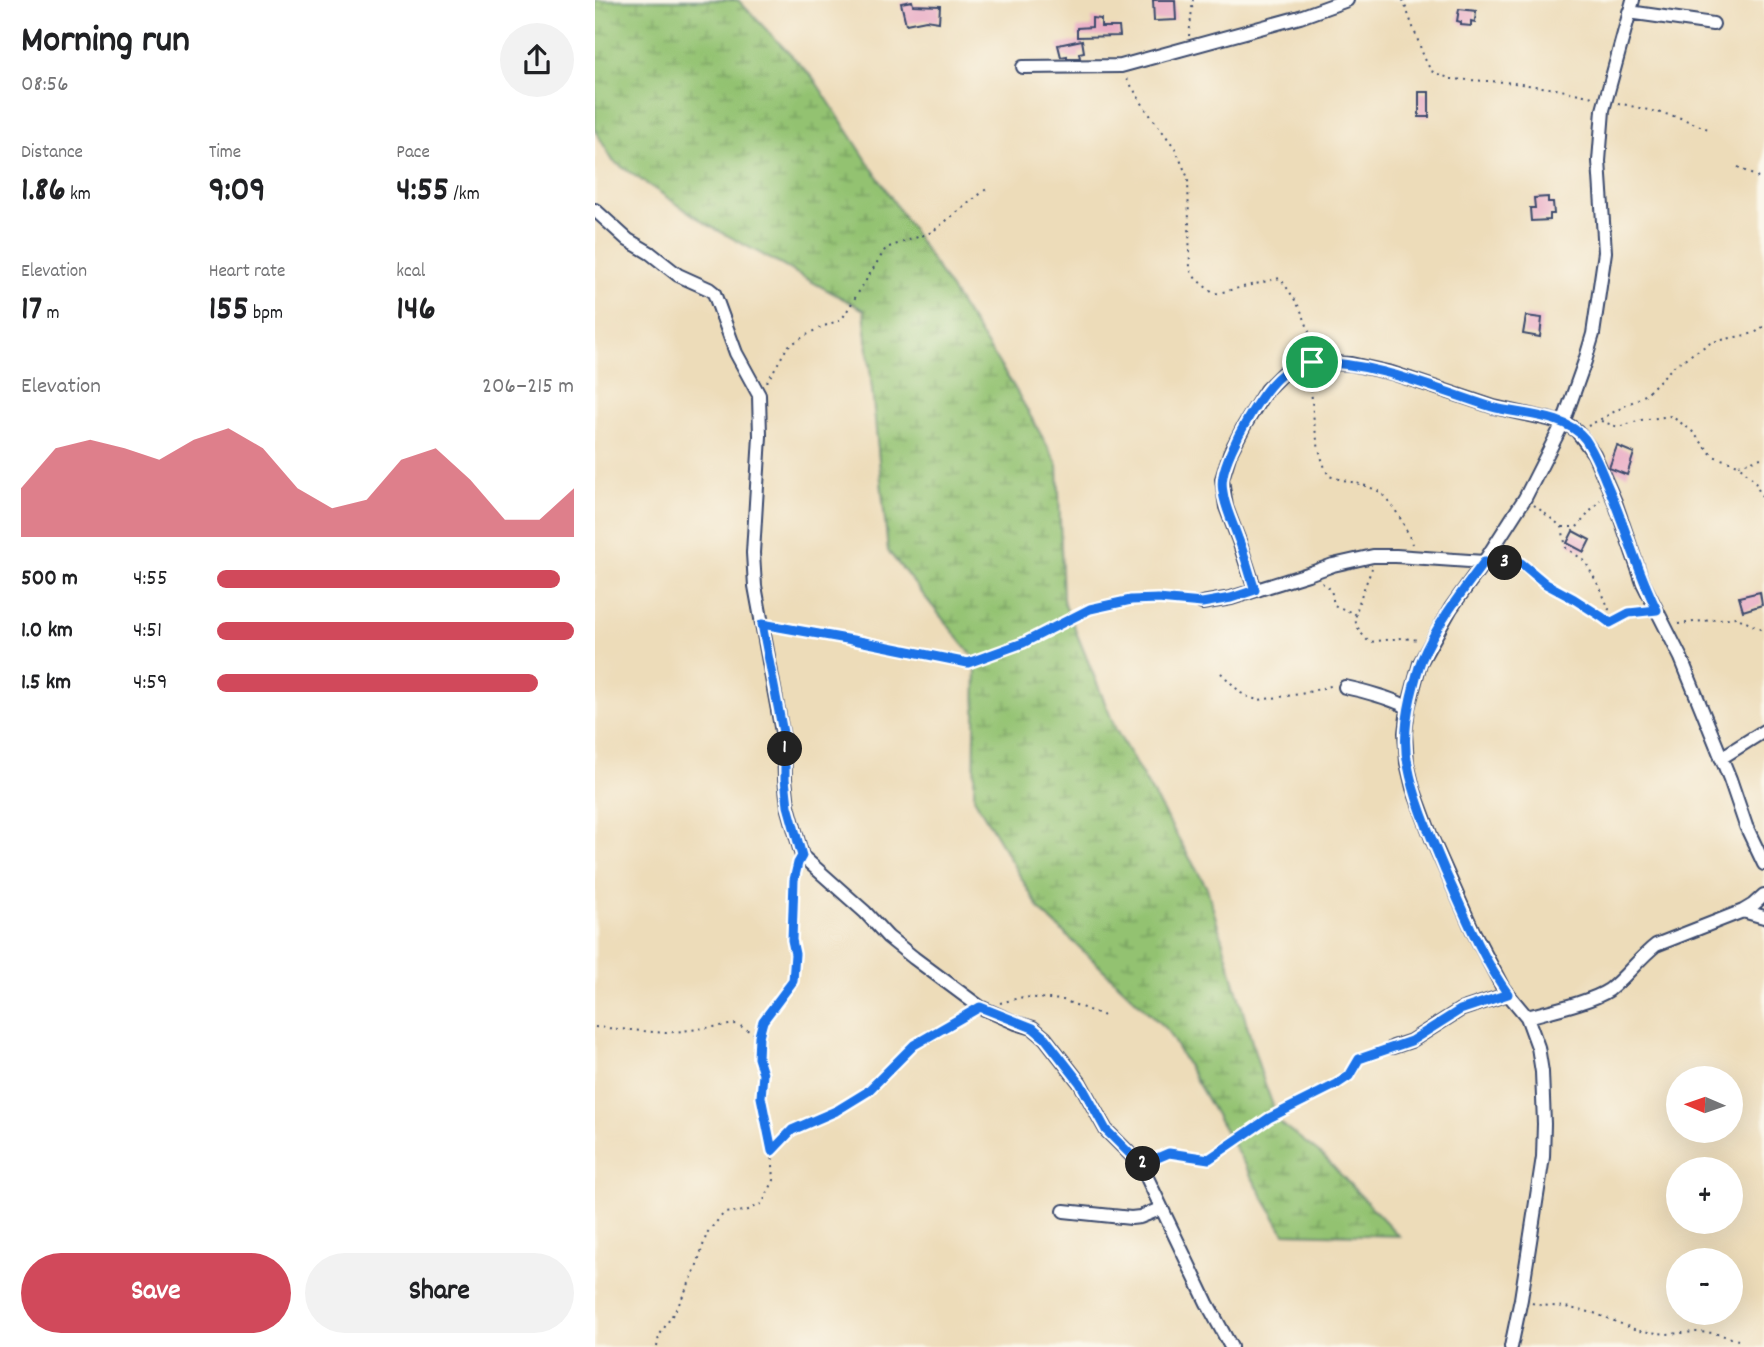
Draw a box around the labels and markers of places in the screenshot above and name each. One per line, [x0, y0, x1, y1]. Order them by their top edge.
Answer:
pin [1282, 332, 1342, 392]
pin: 3 [1487, 546, 1523, 580]
pin: 1 [767, 732, 803, 766]
pin: 2 [1125, 1146, 1161, 1182]

